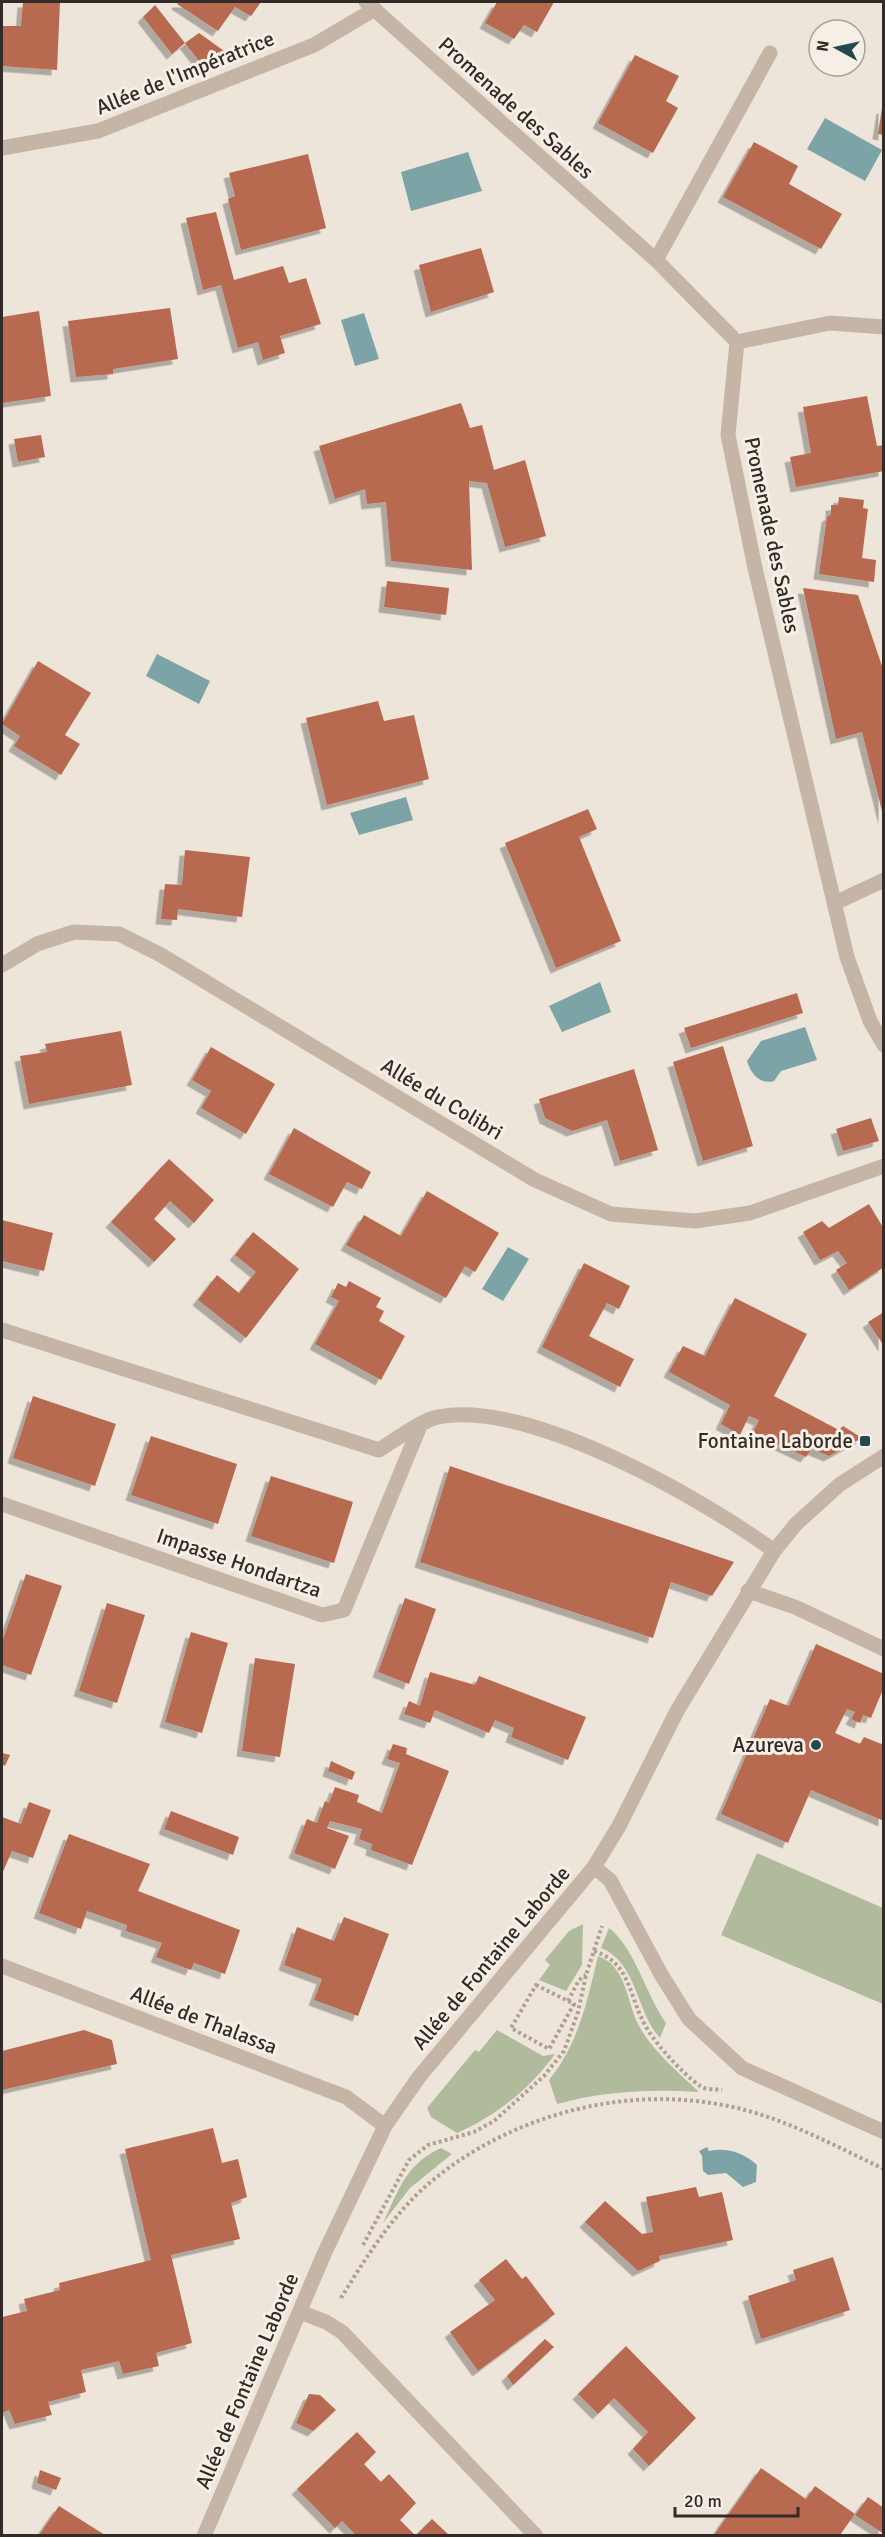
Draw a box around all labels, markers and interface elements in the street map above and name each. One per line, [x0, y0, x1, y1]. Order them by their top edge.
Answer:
north arrow [807, 18, 867, 78]
street label: Allée de l'Impératrice [92, 25, 278, 121]
street label: Promenade des Sables [433, 31, 599, 185]
text: N [812, 39, 834, 53]
street label: Promenade des Sables [739, 435, 805, 635]
street label: Allée du Colibri [376, 1052, 508, 1146]
place label: Fontaine Laborde [697, 1428, 853, 1454]
marker: Fontaine Laborde [858, 1434, 872, 1448]
street label: Impasse Hondartza [153, 1523, 325, 1603]
place label: Azureva [733, 1732, 804, 1758]
marker: Azureva [809, 1738, 823, 1752]
street label: Allée de Fontaine Laborde [406, 1861, 576, 2055]
street label: Allée de Thalassa [127, 1980, 281, 2060]
street label: Allée de Fontaine Laborde [190, 2269, 304, 2493]
scale bar [675, 2480, 798, 2518]
text: 20 m [684, 2490, 722, 2512]

